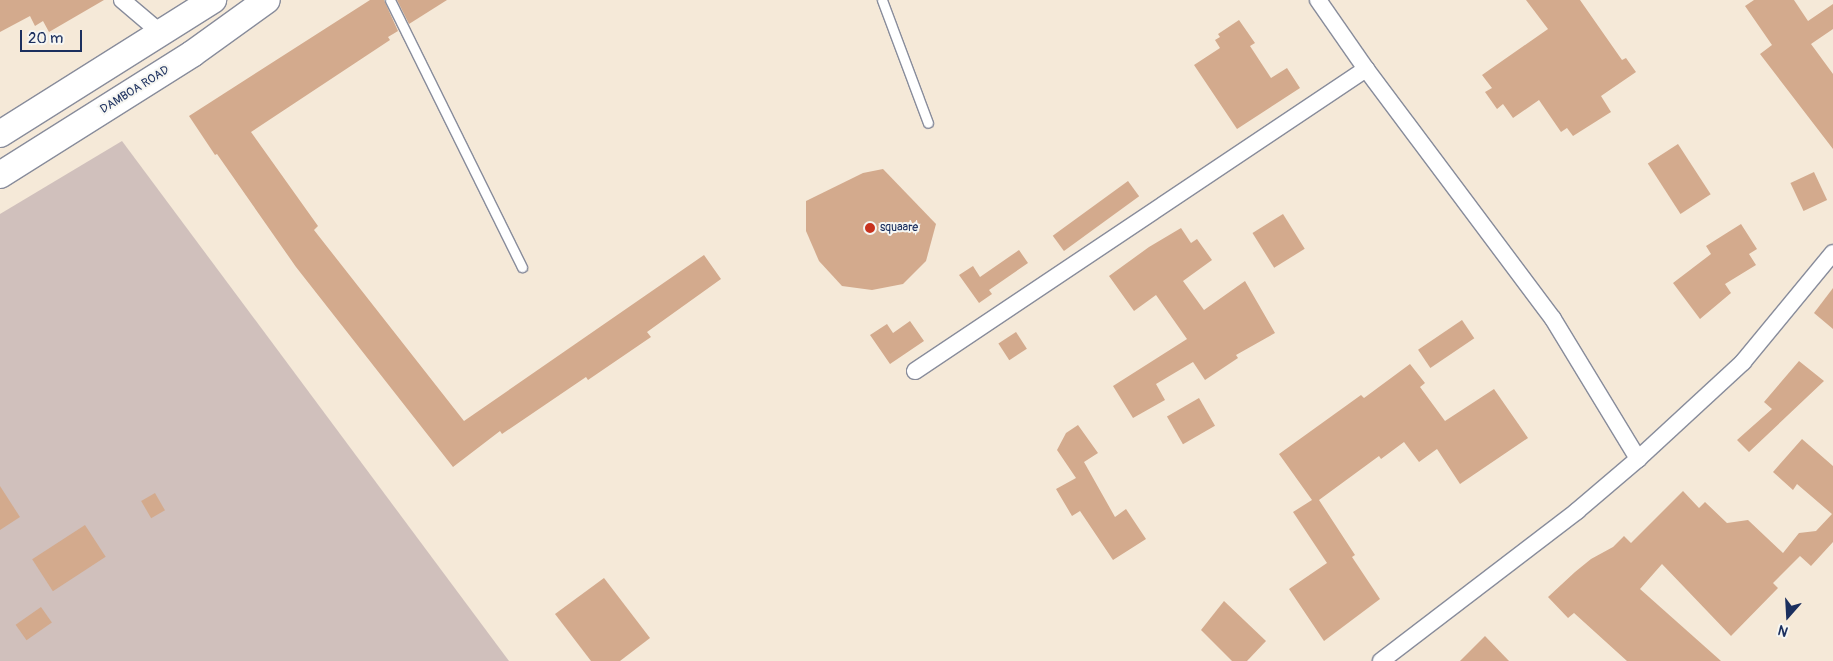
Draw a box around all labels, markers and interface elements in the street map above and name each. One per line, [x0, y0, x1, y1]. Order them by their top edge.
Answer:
scale bar [22, 20, 85, 52]
text: 20 m [28, 29, 63, 48]
street label: DAMBOA ROAD [98, 63, 172, 117]
place label: squaare [880, 221, 918, 235]
marker: squaare [864, 222, 876, 234]
north arrow [1763, 591, 1813, 641]
text: N [1776, 621, 1790, 640]

